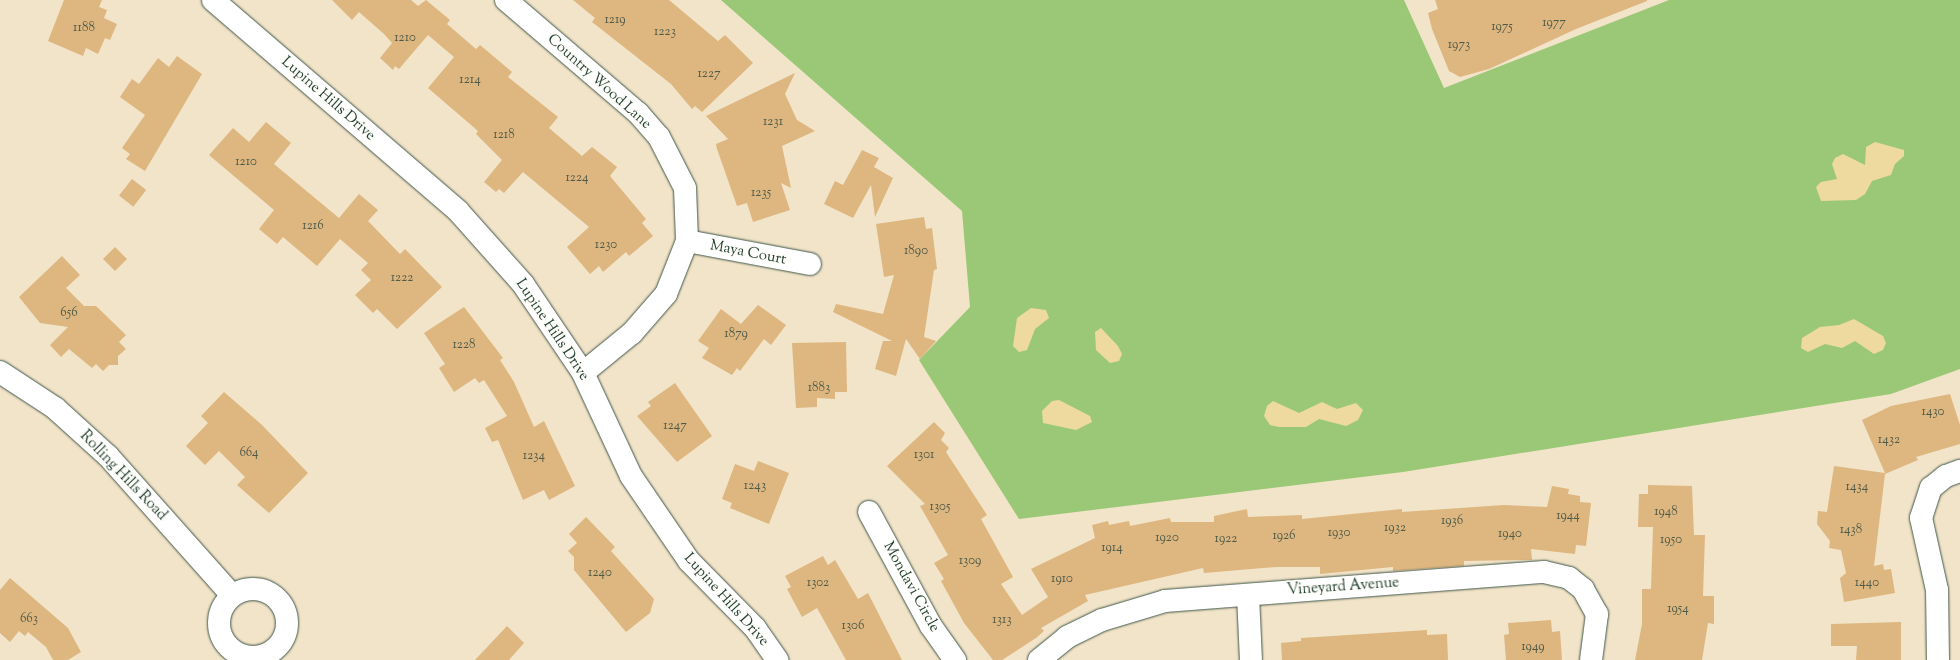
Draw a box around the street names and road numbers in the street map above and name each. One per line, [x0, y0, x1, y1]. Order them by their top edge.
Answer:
street label: Country Wood Lane [543, 31, 655, 133]
street label: Lupine Hills Drive [277, 53, 379, 145]
street label: Maya Court [708, 237, 788, 269]
street label: Lupine Hills Drive [511, 276, 593, 384]
street label: Rolling Hills Road [76, 427, 170, 525]
street label: Mondavi Circle [879, 539, 943, 635]
street label: Lupine Hills Drive [680, 550, 772, 650]
street label: Vineyard Avenue [1286, 574, 1400, 600]

